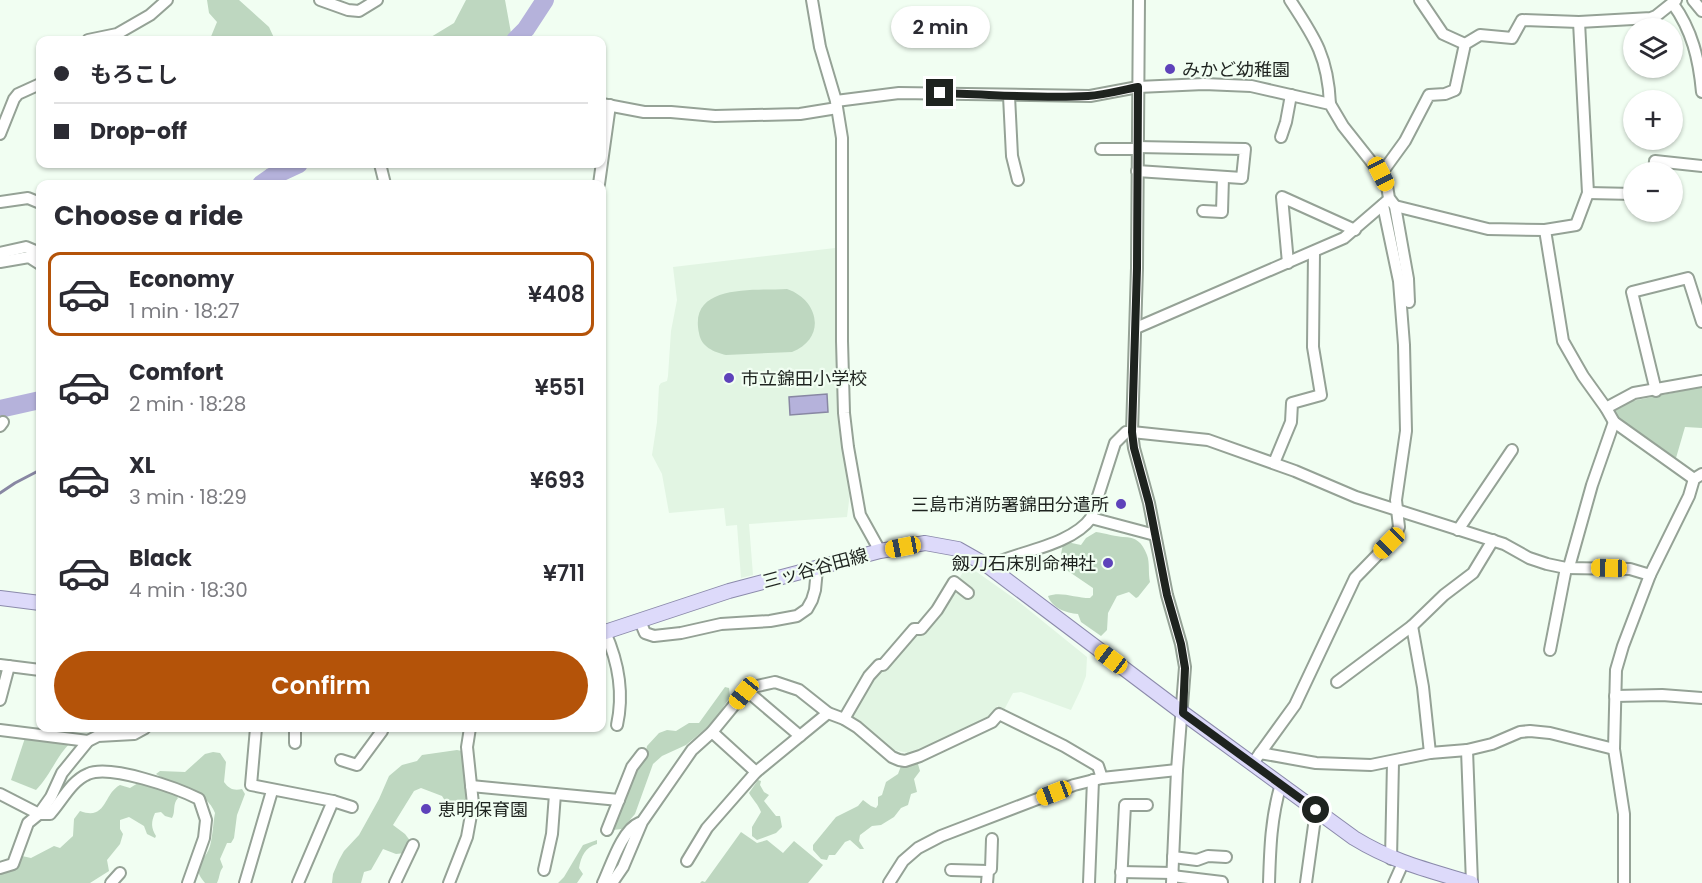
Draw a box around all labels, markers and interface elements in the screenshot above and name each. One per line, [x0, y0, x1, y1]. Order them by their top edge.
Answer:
callout: 2 min [890, 6, 990, 48]
text: 2 min [913, 13, 968, 41]
map controls [1623, 18, 1683, 222]
button: layers [1623, 18, 1683, 78]
place label: みかど幼稚園 [1182, 57, 1290, 82]
text: もろこし [90, 59, 178, 90]
marker: みかど幼稚園 [1163, 62, 1177, 76]
route end [926, 79, 953, 106]
button: + [1623, 90, 1683, 150]
text: Drop-off [90, 116, 187, 147]
car [1365, 154, 1397, 194]
button: − [1623, 162, 1683, 222]
text: Choose a ride [54, 197, 243, 234]
text: Economy [129, 264, 234, 295]
icon: car [57, 267, 111, 321]
text: ¥408 [528, 279, 585, 310]
text: 1 min · 18:27 [129, 297, 240, 325]
text: Comfort [129, 357, 223, 388]
icon: car [57, 360, 111, 414]
place label: 市立錦田小学校 [741, 366, 867, 391]
marker: 市立錦田小学校 [722, 371, 736, 385]
text: ¥551 [535, 372, 585, 403]
text: 2 min · 18:28 [129, 390, 246, 418]
text: XL [129, 450, 155, 481]
icon: car [57, 453, 111, 507]
text: ¥693 [530, 465, 585, 496]
text: 3 min · 18:29 [129, 483, 247, 511]
place label: 三島市消防署錦田分遣所 [911, 492, 1109, 517]
marker: 三島市消防署錦田分遣所 [1114, 497, 1128, 511]
car [1370, 524, 1408, 562]
car [884, 535, 922, 559]
street label: 三ッ谷谷田線 [760, 542, 870, 594]
text: Black [129, 543, 192, 574]
icon: car [57, 546, 111, 600]
place label: 劔刀石床別命神社 [952, 551, 1096, 576]
marker: 劔刀石床別命神社 [1101, 556, 1115, 570]
text: ¥711 [543, 558, 585, 589]
car [1591, 559, 1627, 577]
text: 4 min · 18:30 [129, 576, 248, 604]
car [1091, 641, 1131, 677]
button: Confirm [54, 651, 588, 720]
car [726, 673, 762, 713]
car [1034, 778, 1074, 808]
route start [1302, 796, 1329, 823]
place label: 恵明保育園 [438, 797, 528, 822]
marker: 恵明保育園 [419, 802, 433, 816]

